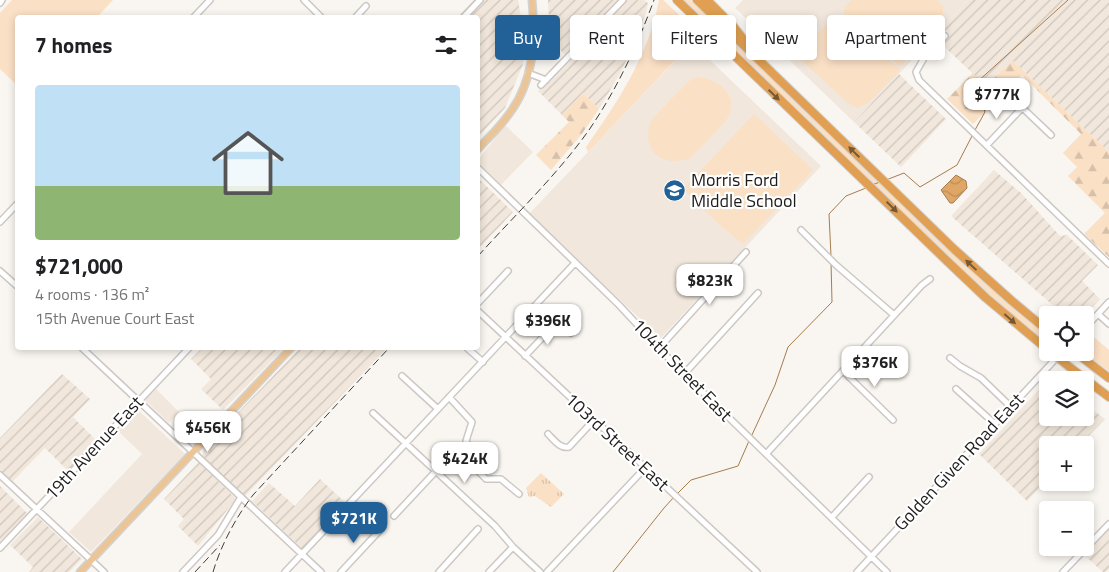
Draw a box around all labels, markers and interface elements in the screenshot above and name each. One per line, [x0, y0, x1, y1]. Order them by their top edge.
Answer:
chip: Buy [495, 15, 560, 60]
chip: Rent [570, 15, 642, 60]
chip: Filters [652, 15, 736, 60]
chip: New [746, 15, 817, 60]
chip: Apartment [827, 15, 945, 60]
text: 7 homes [35, 29, 112, 61]
icon: filters [432, 31, 460, 59]
pin: $777K [962, 78, 1032, 120]
text: $777K [974, 82, 1020, 106]
one-way arrow [768, 89, 780, 101]
icon: home [203, 118, 293, 208]
one-way arrow [848, 146, 860, 158]
place label: Morris Ford Middle School [691, 166, 797, 214]
school or university icon: Morris Ford Middle School [663, 178, 687, 202]
one-way arrow [885, 201, 897, 213]
text: $721,000 [35, 250, 123, 282]
one-way arrow [966, 259, 978, 271]
pin: $823K [675, 264, 745, 306]
text: $823K [687, 268, 733, 292]
text: 4 rooms · 136 m² [35, 282, 149, 306]
pin: $396K [513, 304, 583, 346]
text: 15th Avenue Court East [35, 306, 194, 330]
map controls [1039, 306, 1094, 556]
button: locate [1039, 306, 1094, 361]
text: $396K [525, 308, 571, 332]
street label: 104th Street East [626, 312, 739, 428]
one-way arrow [1003, 313, 1016, 324]
pin: $376K [840, 346, 910, 388]
text: $376K [852, 350, 898, 374]
button: layers [1039, 371, 1094, 426]
street label: 103rd Street East [559, 386, 676, 498]
street label: Golden Given Road East [887, 386, 1030, 537]
street label: 19th Avenue East [38, 389, 150, 506]
pin: $456K [173, 410, 243, 453]
text: $456K [185, 415, 231, 439]
button: + [1039, 436, 1094, 491]
pin: $424K [430, 442, 500, 484]
text: $424K [442, 446, 488, 470]
button: − [1039, 501, 1094, 556]
pin: $721K [319, 502, 389, 544]
text: $721K [331, 506, 377, 530]

